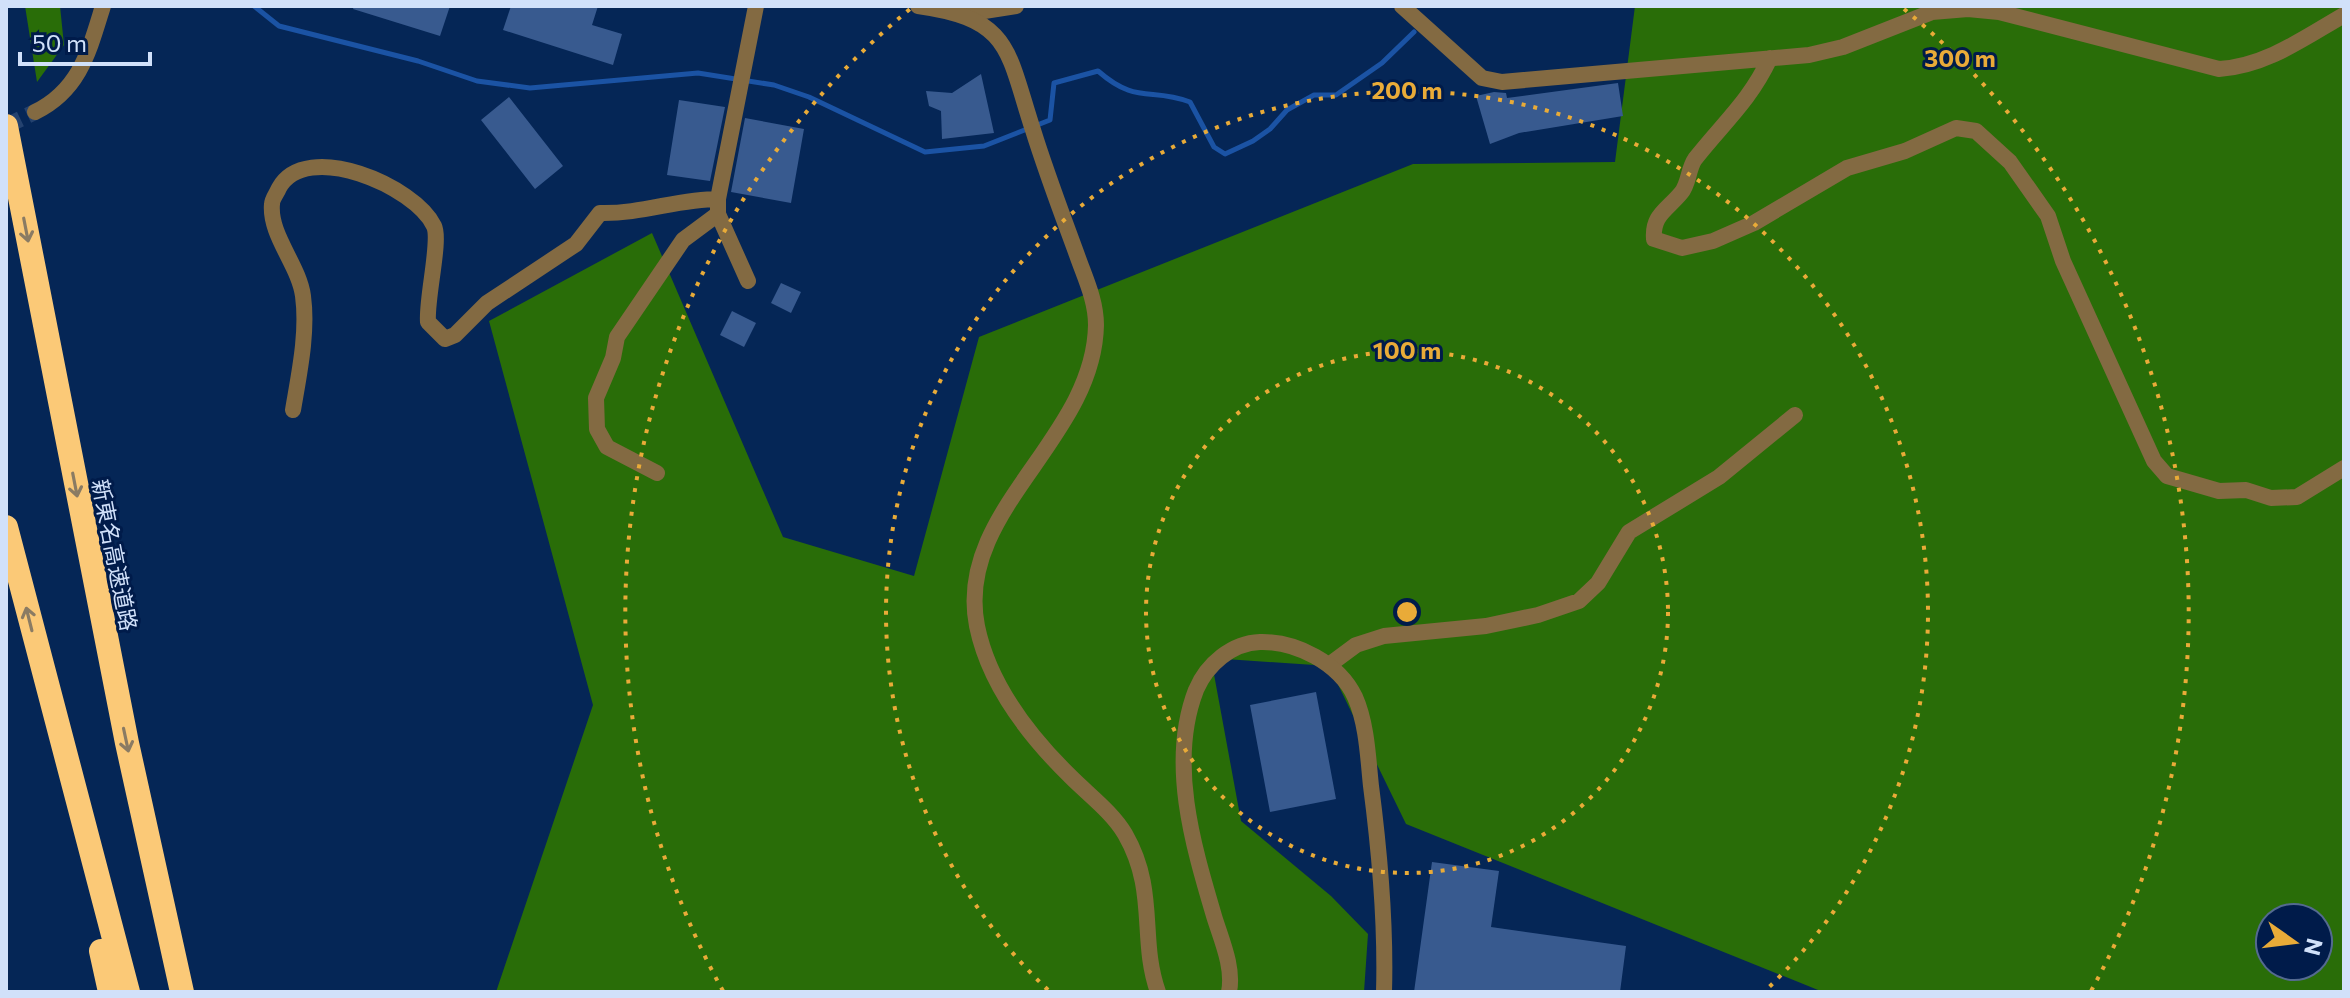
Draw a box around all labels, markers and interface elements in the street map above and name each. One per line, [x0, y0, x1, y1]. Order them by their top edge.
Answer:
scale bar [20, 16, 150, 66]
text: 50 m [32, 28, 87, 57]
text: 300 m [1924, 43, 1996, 72]
text: 200 m [1372, 75, 1442, 104]
one-way arrow [19, 217, 34, 242]
text: 100 m [1373, 335, 1441, 364]
one-way arrow [68, 472, 83, 497]
street label: 新東名高速道路 [87, 477, 143, 633]
centre of rings [1393, 598, 1421, 626]
one-way arrow [21, 606, 36, 632]
one-way arrow [119, 727, 134, 752]
north arrow [2254, 902, 2334, 982]
text: N [2299, 936, 2329, 958]

